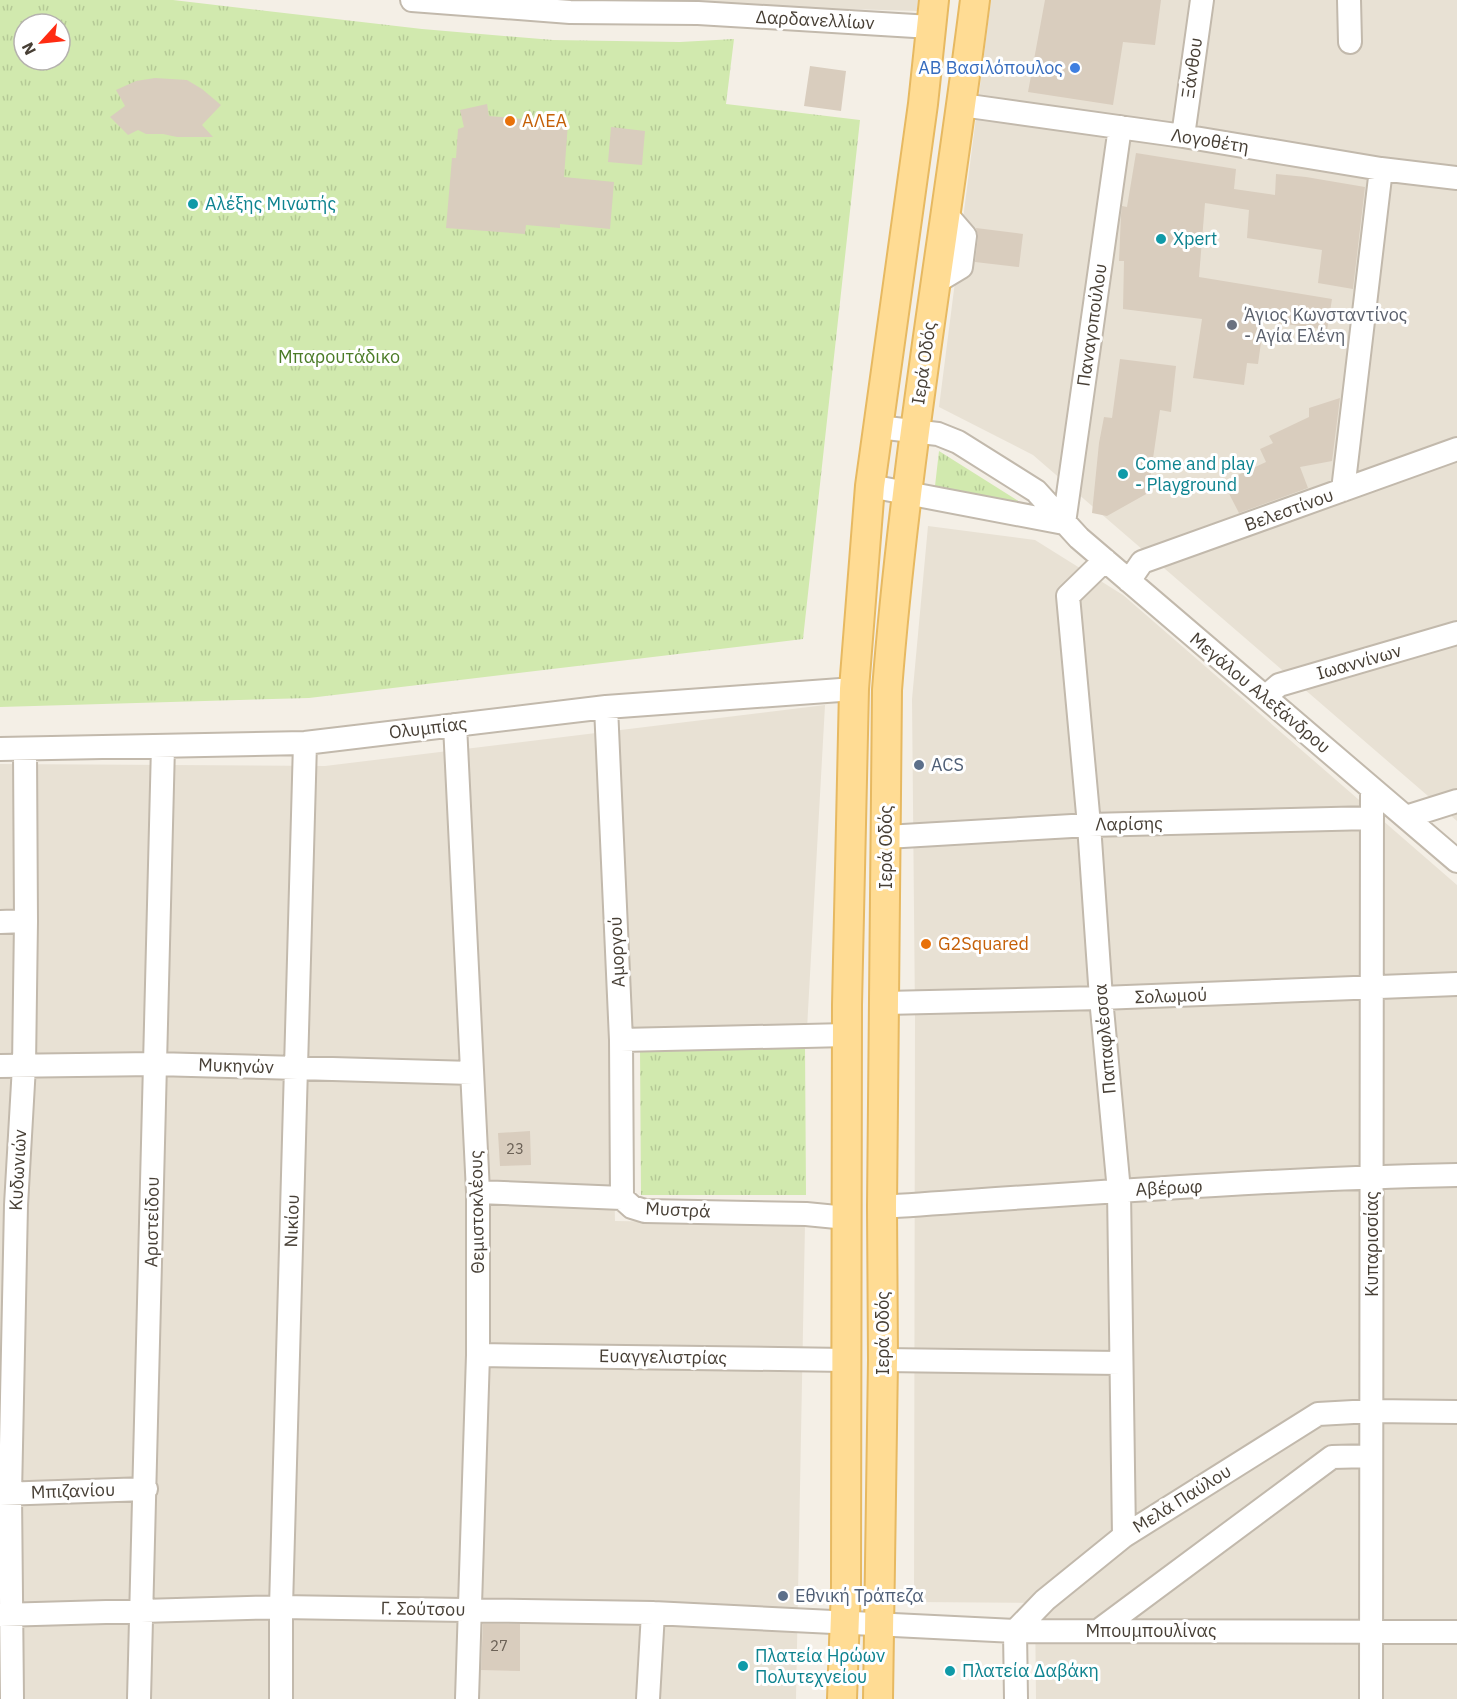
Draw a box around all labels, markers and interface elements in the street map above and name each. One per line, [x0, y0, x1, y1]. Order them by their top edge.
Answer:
street label: Δαρδανελλίων [755, 5, 875, 34]
north arrow [12, 12, 72, 72]
street label: Ξάνθου [1176, 36, 1207, 100]
text: N [17, 39, 40, 59]
place label: ΑΒ Βασιλόπουλος [918, 56, 1063, 79]
marker: ΑΒ Βασιλόπουλος [1068, 61, 1082, 75]
place label: ΑΛΕΑ [522, 109, 568, 132]
marker: ΑΛΕΑ [503, 114, 517, 128]
street label: Λογοθέτη [1169, 123, 1251, 158]
place label: Αλέξης Μινωτής [205, 192, 336, 215]
marker: Αλέξης Μινωτής [186, 197, 200, 211]
place label: Xpert [1173, 227, 1217, 250]
marker: Xpert [1154, 232, 1168, 246]
street label: Παναγοπούλου [1071, 262, 1112, 388]
place label: Άγιος Κωνσταντίνος - Αγία Ελένη [1244, 303, 1408, 347]
marker: Άγιος Κωνσταντίνος - Αγία Ελένη [1225, 318, 1239, 332]
street label: Ιερά Οδός [906, 320, 941, 406]
park label: Μπαρουτάδικο [278, 345, 400, 368]
place label: Come and play - Playground [1135, 452, 1254, 496]
marker: Come and play - Playground [1116, 467, 1130, 481]
street label: Βελεστίνου [1241, 483, 1337, 536]
street label: Μεγάλου Αλεξάνδρου [1185, 627, 1335, 758]
street label: Ιωαννίνων [1314, 638, 1404, 685]
street label: Ολυμπίας [388, 711, 469, 744]
place label: ACS [931, 753, 964, 776]
marker: ACS [912, 758, 926, 772]
street label: Ιερά Οδός [874, 805, 897, 889]
street label: Λαρίσης [1095, 811, 1163, 836]
street label: Αμοργού [603, 916, 630, 988]
place label: G2Squared [938, 932, 1029, 955]
marker: G2Squared [919, 937, 933, 951]
street label: Παπαφλέσσα [1088, 983, 1121, 1095]
street label: Σολωμού [1134, 983, 1208, 1008]
street label: Μυκηνών [198, 1053, 274, 1078]
street label: Κυδωνιών [4, 1129, 31, 1211]
house number: 23 [506, 1139, 524, 1158]
street label: Θεμιστοκλέους [464, 1150, 489, 1274]
street label: Αβέρωφ [1135, 1174, 1203, 1201]
street label: Αριστείδου [139, 1176, 164, 1268]
street label: Κυπαρισσίας [1360, 1191, 1383, 1297]
street label: Νικίου [279, 1194, 304, 1248]
street label: Μυστρά [645, 1196, 711, 1223]
street label: Ιερά Οδός [871, 1291, 894, 1375]
street label: Ευαγγελιστρίας [599, 1344, 728, 1369]
street label: Μελά Παύλου [1128, 1459, 1235, 1538]
street label: Μπιζανίου [30, 1478, 116, 1503]
place label: Εθνική Τράπεζα [795, 1584, 924, 1607]
marker: Εθνική Τράπεζα [776, 1589, 790, 1603]
street label: Γ. Σούτσου [380, 1596, 466, 1621]
street label: Μπουμπουλίνας [1085, 1619, 1217, 1642]
house number: 27 [490, 1636, 508, 1655]
place label: Πλατεία Ηρώων Πολυτεχνείου [755, 1644, 885, 1688]
marker: Πλατεία Ηρώων Πολυτεχνείου [736, 1659, 750, 1673]
place label: Πλατεία Δαβάκη [962, 1659, 1099, 1682]
marker: Πλατεία Δαβάκη [943, 1664, 957, 1678]

